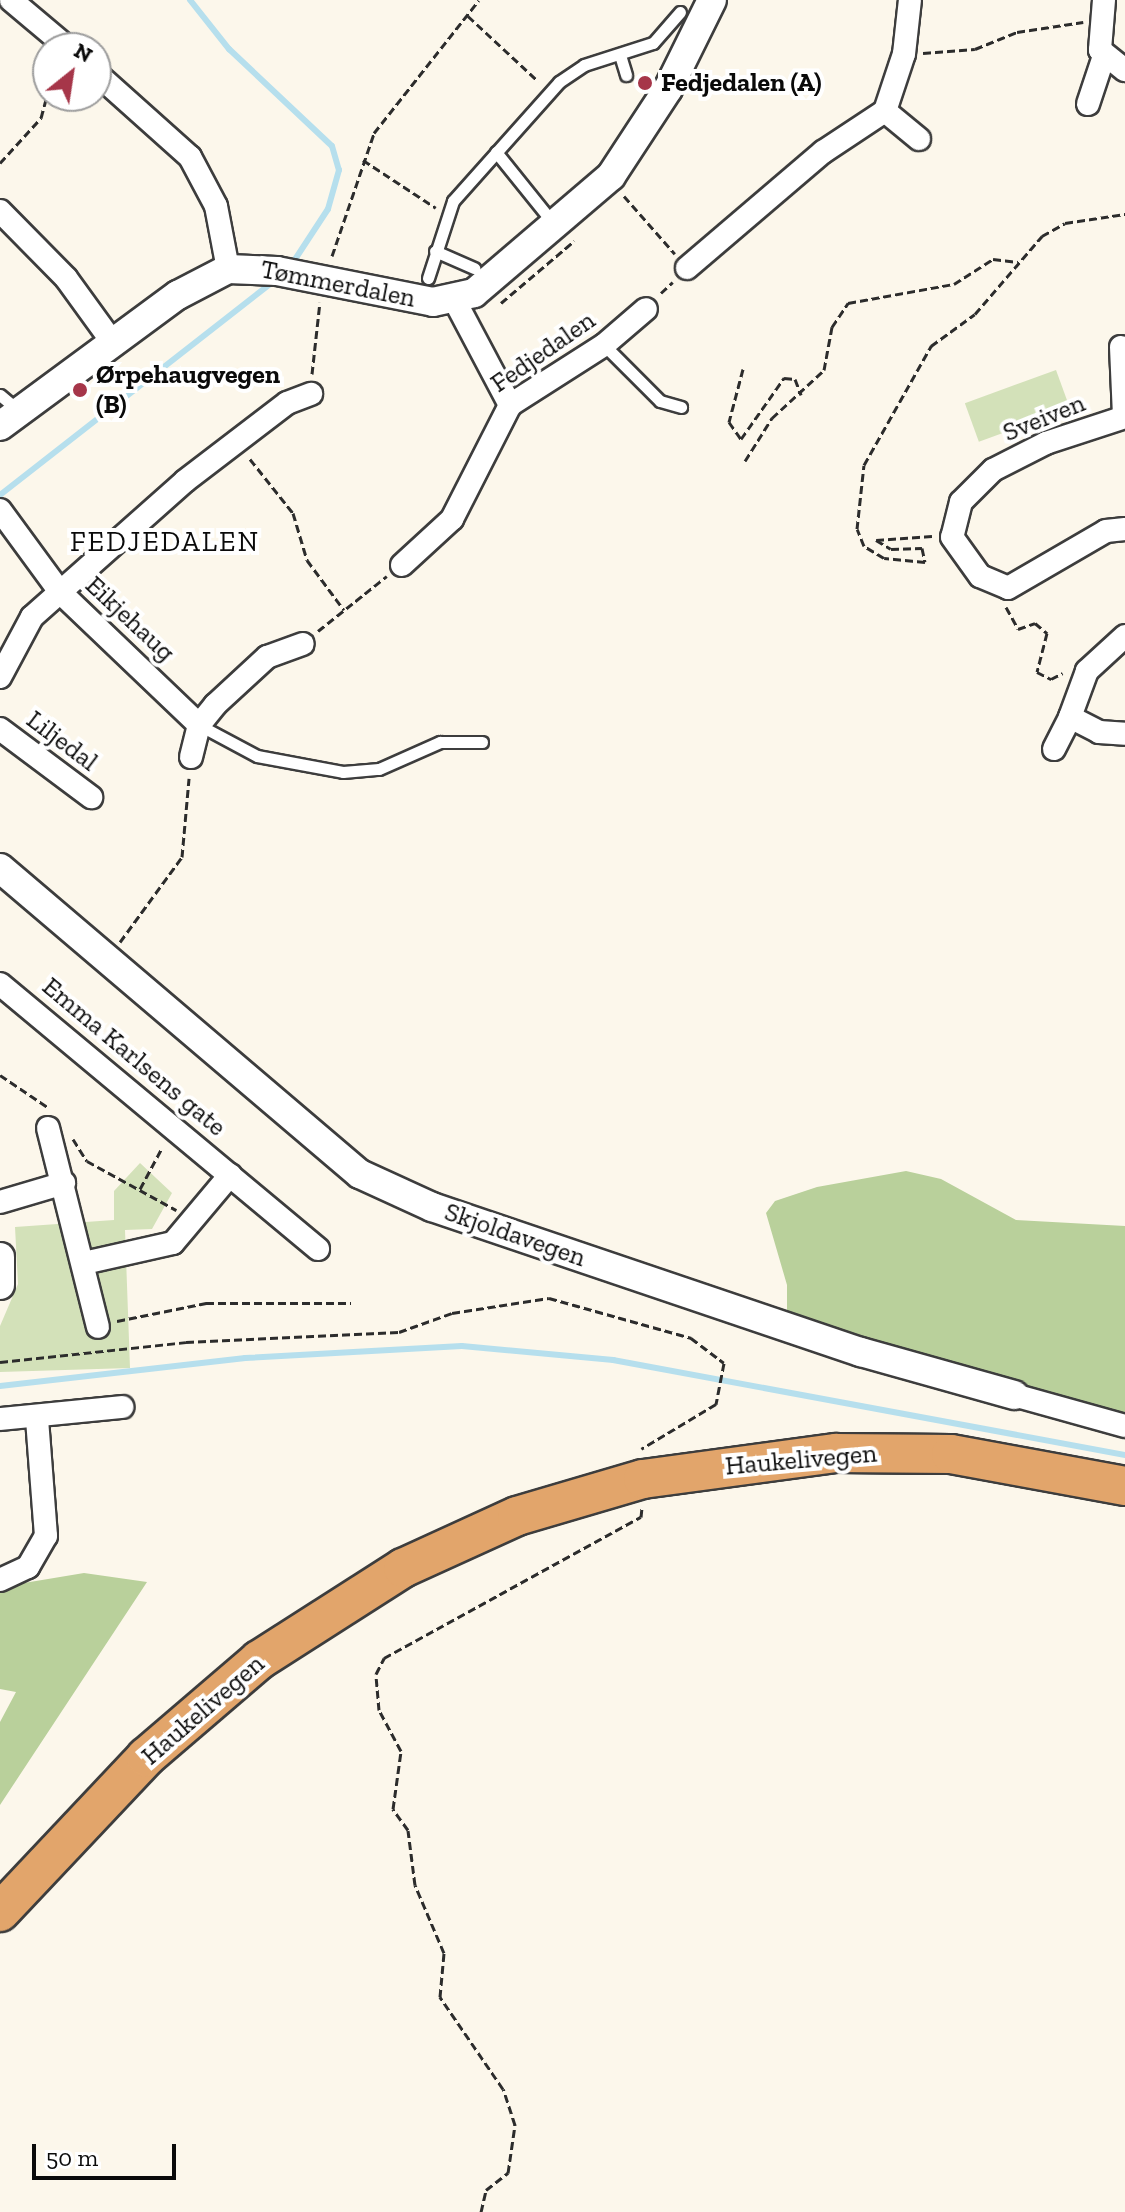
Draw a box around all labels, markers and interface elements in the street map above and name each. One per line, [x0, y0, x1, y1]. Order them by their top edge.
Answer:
north arrow [32, 32, 112, 112]
text: N [69, 37, 97, 68]
place label: Fedjedalen (A) [661, 67, 822, 99]
marker: Fedjedalen (A) [636, 74, 654, 92]
street label: Tømmerdalen [258, 254, 418, 314]
street label: Fedjedalen [485, 305, 601, 399]
place label: Ørpehaugvegen (B) [96, 359, 280, 420]
marker: Ørpehaugvegen (B) [71, 381, 89, 399]
street label: Sveiven [999, 388, 1089, 448]
district label: FEDJEDALEN [70, 525, 260, 559]
street label: Eikjehaug [79, 570, 181, 668]
street label: Liljedal [20, 704, 104, 778]
street label: Emma Karlsens gate [36, 971, 232, 1143]
street label: Skjoldavegen [440, 1196, 590, 1274]
street label: Haukelivegen [724, 1438, 878, 1482]
street label: Haukelivegen [135, 1648, 271, 1772]
scale bar [36, 2128, 180, 2178]
text: 50 m [46, 2143, 98, 2172]

